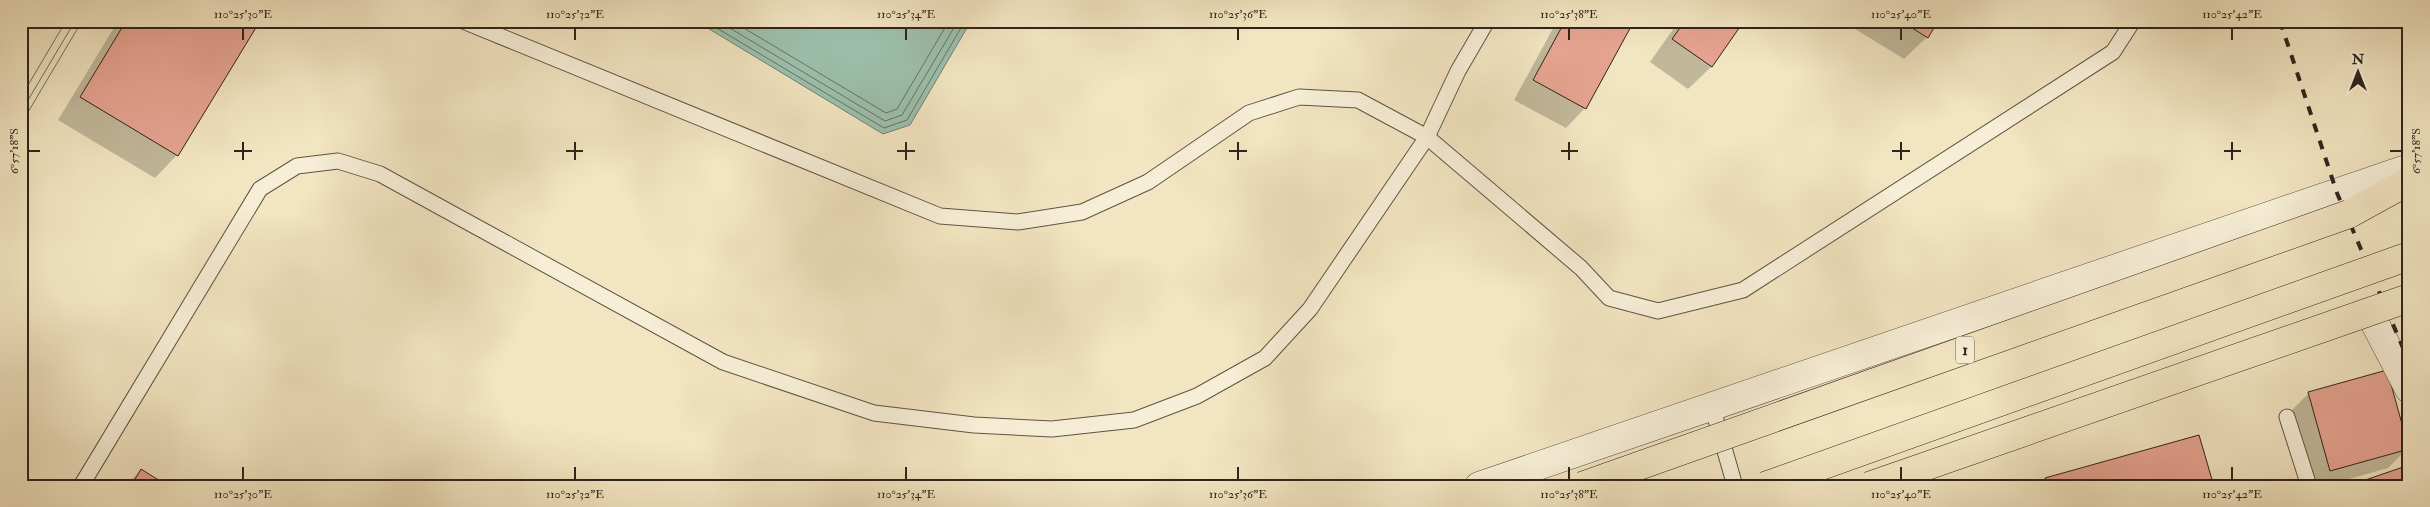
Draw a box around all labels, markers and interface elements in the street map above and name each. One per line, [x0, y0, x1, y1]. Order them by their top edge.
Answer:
text: 110°25'30"E [214, 7, 272, 22]
text: 110°25'32"E [546, 7, 604, 22]
text: 110°25'34"E [877, 7, 935, 22]
text: 110°25'36"E [1209, 7, 1267, 22]
text: 110°25'38"E [1540, 7, 1598, 22]
text: 110°25'40"E [1871, 7, 1931, 22]
text: 110°25'42"E [2202, 7, 2262, 22]
north arrow [2332, 48, 2382, 98]
text: N [2351, 51, 2365, 68]
text: 6°57'18"S [7, 128, 22, 174]
text: 6°57'18"S [2409, 128, 2424, 174]
road number: 1 [1956, 336, 1974, 364]
text: 110°25'30"E [214, 487, 272, 502]
text: 110°25'32"E [546, 487, 604, 502]
text: 110°25'34"E [877, 487, 935, 502]
text: 110°25'36"E [1209, 487, 1267, 502]
text: 110°25'38"E [1540, 487, 1598, 502]
text: 110°25'40"E [1871, 487, 1931, 502]
text: 110°25'42"E [2202, 487, 2262, 502]

